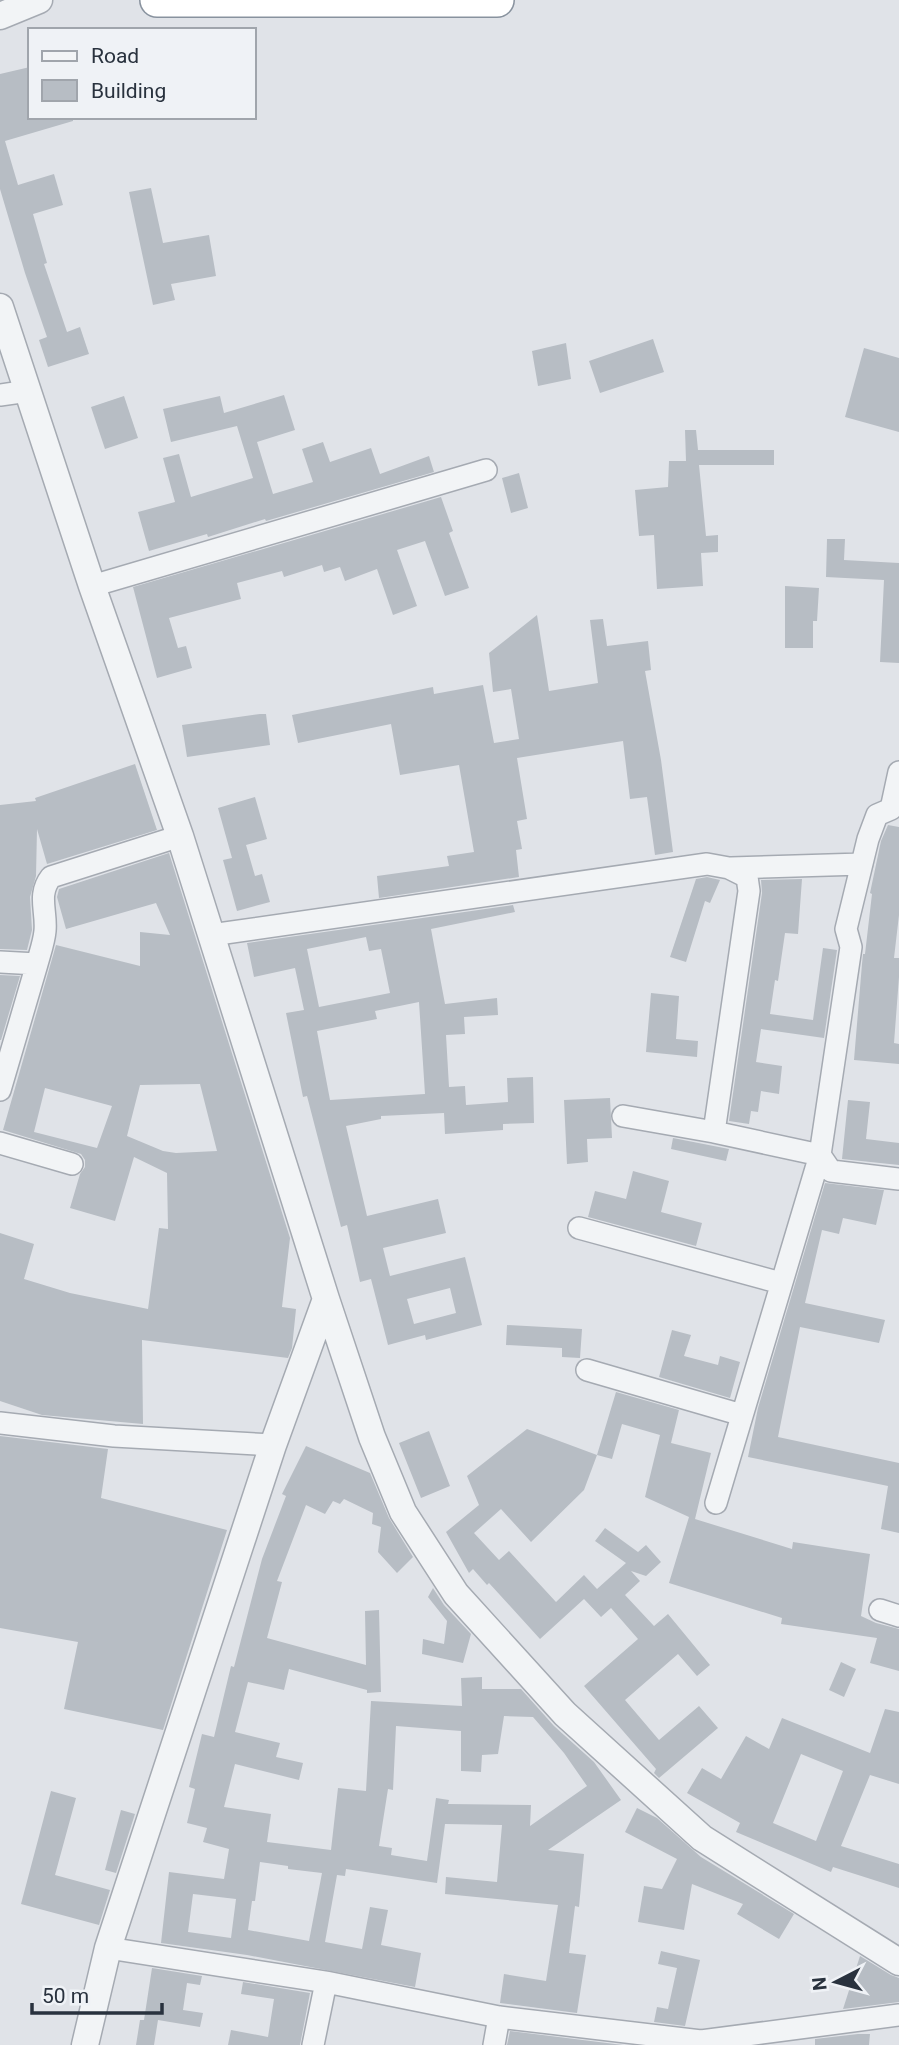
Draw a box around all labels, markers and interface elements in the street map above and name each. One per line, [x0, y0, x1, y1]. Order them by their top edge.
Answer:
legend [28, 28, 256, 119]
text: Road [91, 44, 139, 68]
text: Building [91, 79, 166, 103]
north arrow [801, 1947, 871, 2017]
scale bar [32, 1972, 161, 2016]
text: N [807, 1976, 832, 1992]
text: 50 m [42, 1984, 89, 2008]

